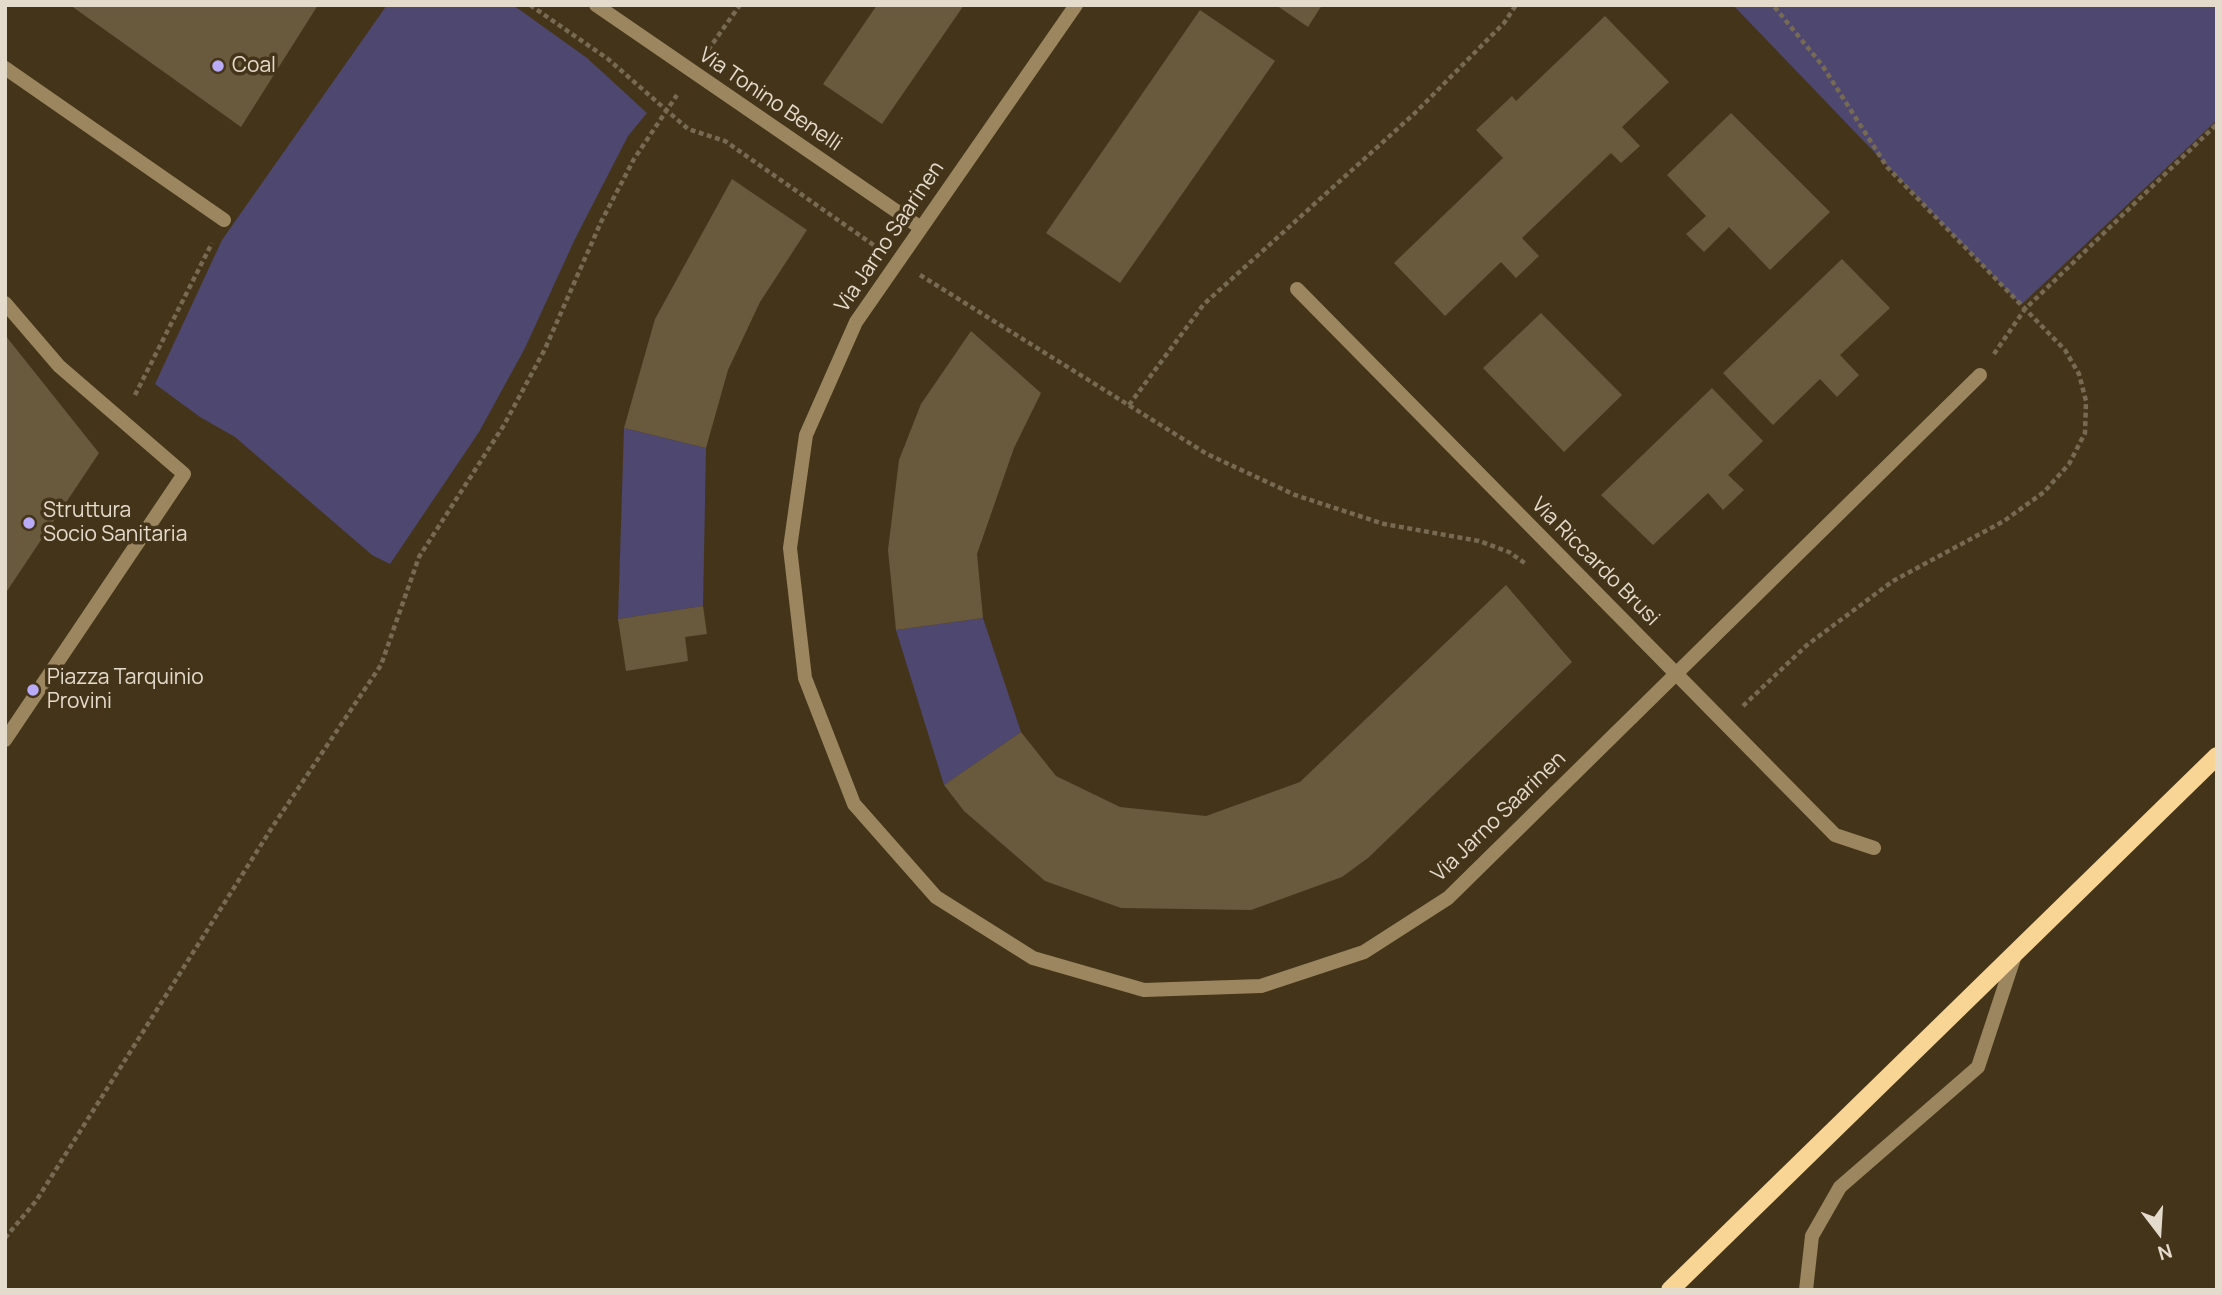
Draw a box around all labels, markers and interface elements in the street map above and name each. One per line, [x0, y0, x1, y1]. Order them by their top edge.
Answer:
street label: Via Tonino Benelli [694, 43, 846, 157]
place label: Coal [232, 53, 276, 79]
marker: Coal [210, 58, 226, 74]
street label: Via Jarno Saarinen [830, 157, 950, 317]
street label: Via Riccardo Brusi [1526, 493, 1664, 631]
place label: Struttura Socio Sanitaria [43, 498, 187, 548]
marker: Struttura Socio Sanitaria [21, 515, 37, 531]
place label: Piazza Tarquinio Provini [47, 665, 204, 715]
marker: Piazza Tarquinio Provini [25, 682, 41, 698]
street label: Via Jarno Saarinen [1427, 747, 1571, 887]
north arrow [2124, 1197, 2194, 1267]
text: N [2155, 1238, 2175, 1267]

